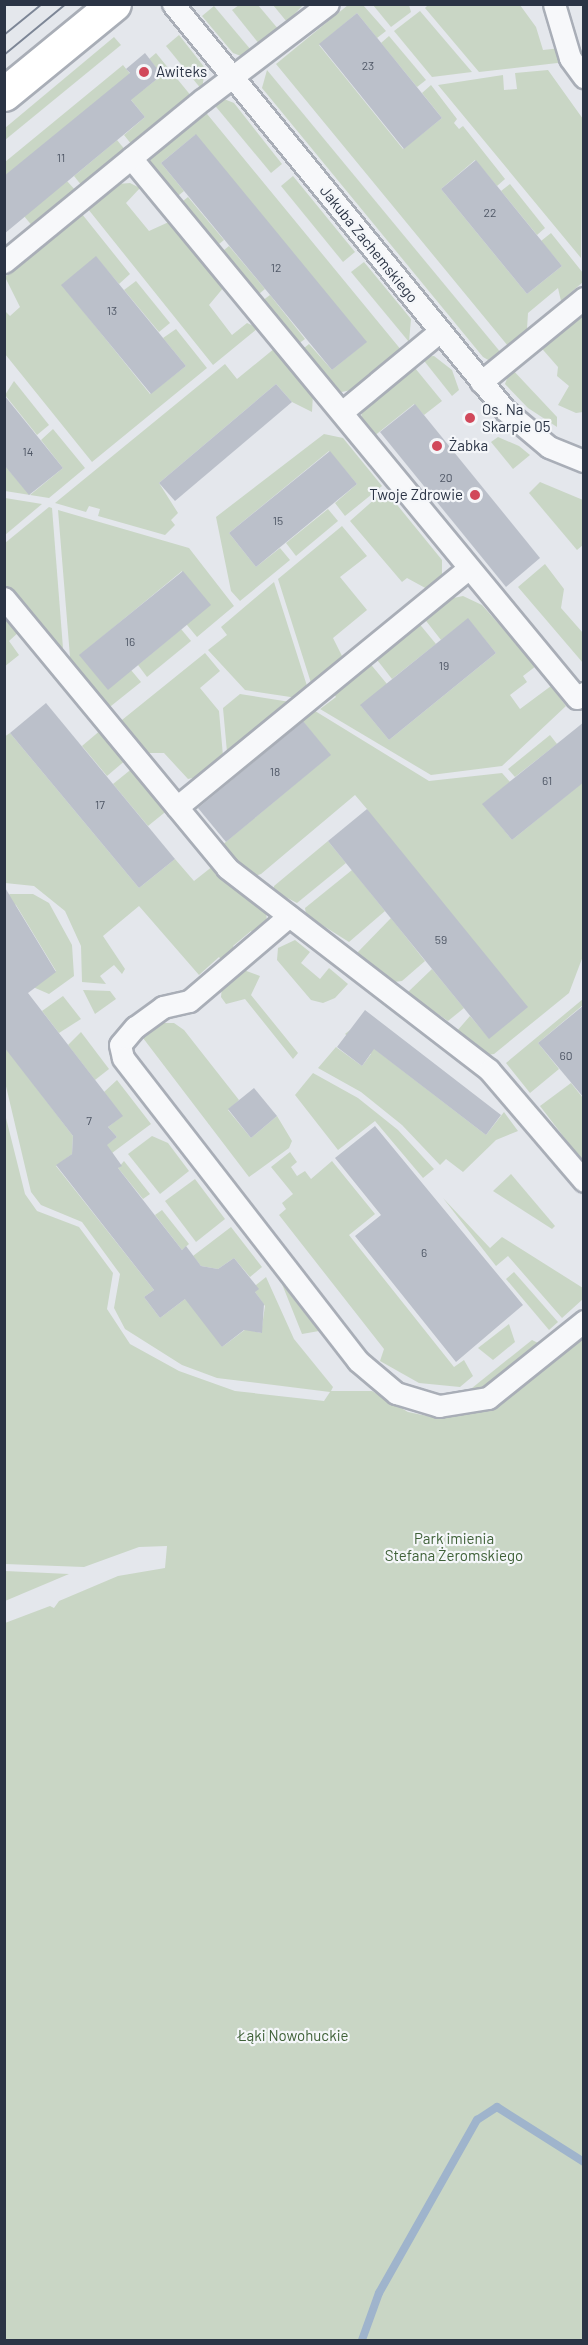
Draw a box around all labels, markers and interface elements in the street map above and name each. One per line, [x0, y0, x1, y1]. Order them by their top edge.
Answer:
house number: 23 [362, 59, 374, 73]
place label: Awiteks [156, 63, 207, 81]
marker: Awiteks [137, 65, 151, 79]
house number: 11 [57, 151, 65, 165]
street label: Jakuba Zachemskiego [316, 182, 422, 306]
house number: 22 [484, 206, 496, 220]
house number: 12 [271, 261, 281, 275]
house number: 13 [107, 304, 117, 318]
place label: Os. Na Skarpie 05 [482, 400, 551, 435]
marker: Os. Na Skarpie 05 [463, 411, 477, 425]
place label: Żabka [449, 437, 488, 455]
marker: Żabka [430, 439, 444, 453]
house number: 14 [23, 445, 33, 459]
house number: 20 [439, 471, 453, 485]
place label: Twoje Zdrowie [369, 486, 463, 504]
marker: Twoje Zdrowie [468, 488, 482, 502]
house number: 15 [273, 514, 283, 528]
house number: 16 [125, 635, 135, 649]
house number: 19 [439, 659, 449, 673]
house number: 18 [270, 765, 280, 779]
house number: 61 [542, 774, 552, 788]
house number: 17 [95, 798, 105, 812]
house number: 59 [435, 933, 447, 947]
house number: 60 [560, 1049, 572, 1063]
house number: 7 [86, 1114, 92, 1128]
house number: 6 [421, 1246, 427, 1260]
park label: Park imienia Stefana Żeromskiego [385, 1529, 523, 1564]
park label: Łąki Nowohuckie [238, 2027, 348, 2045]

